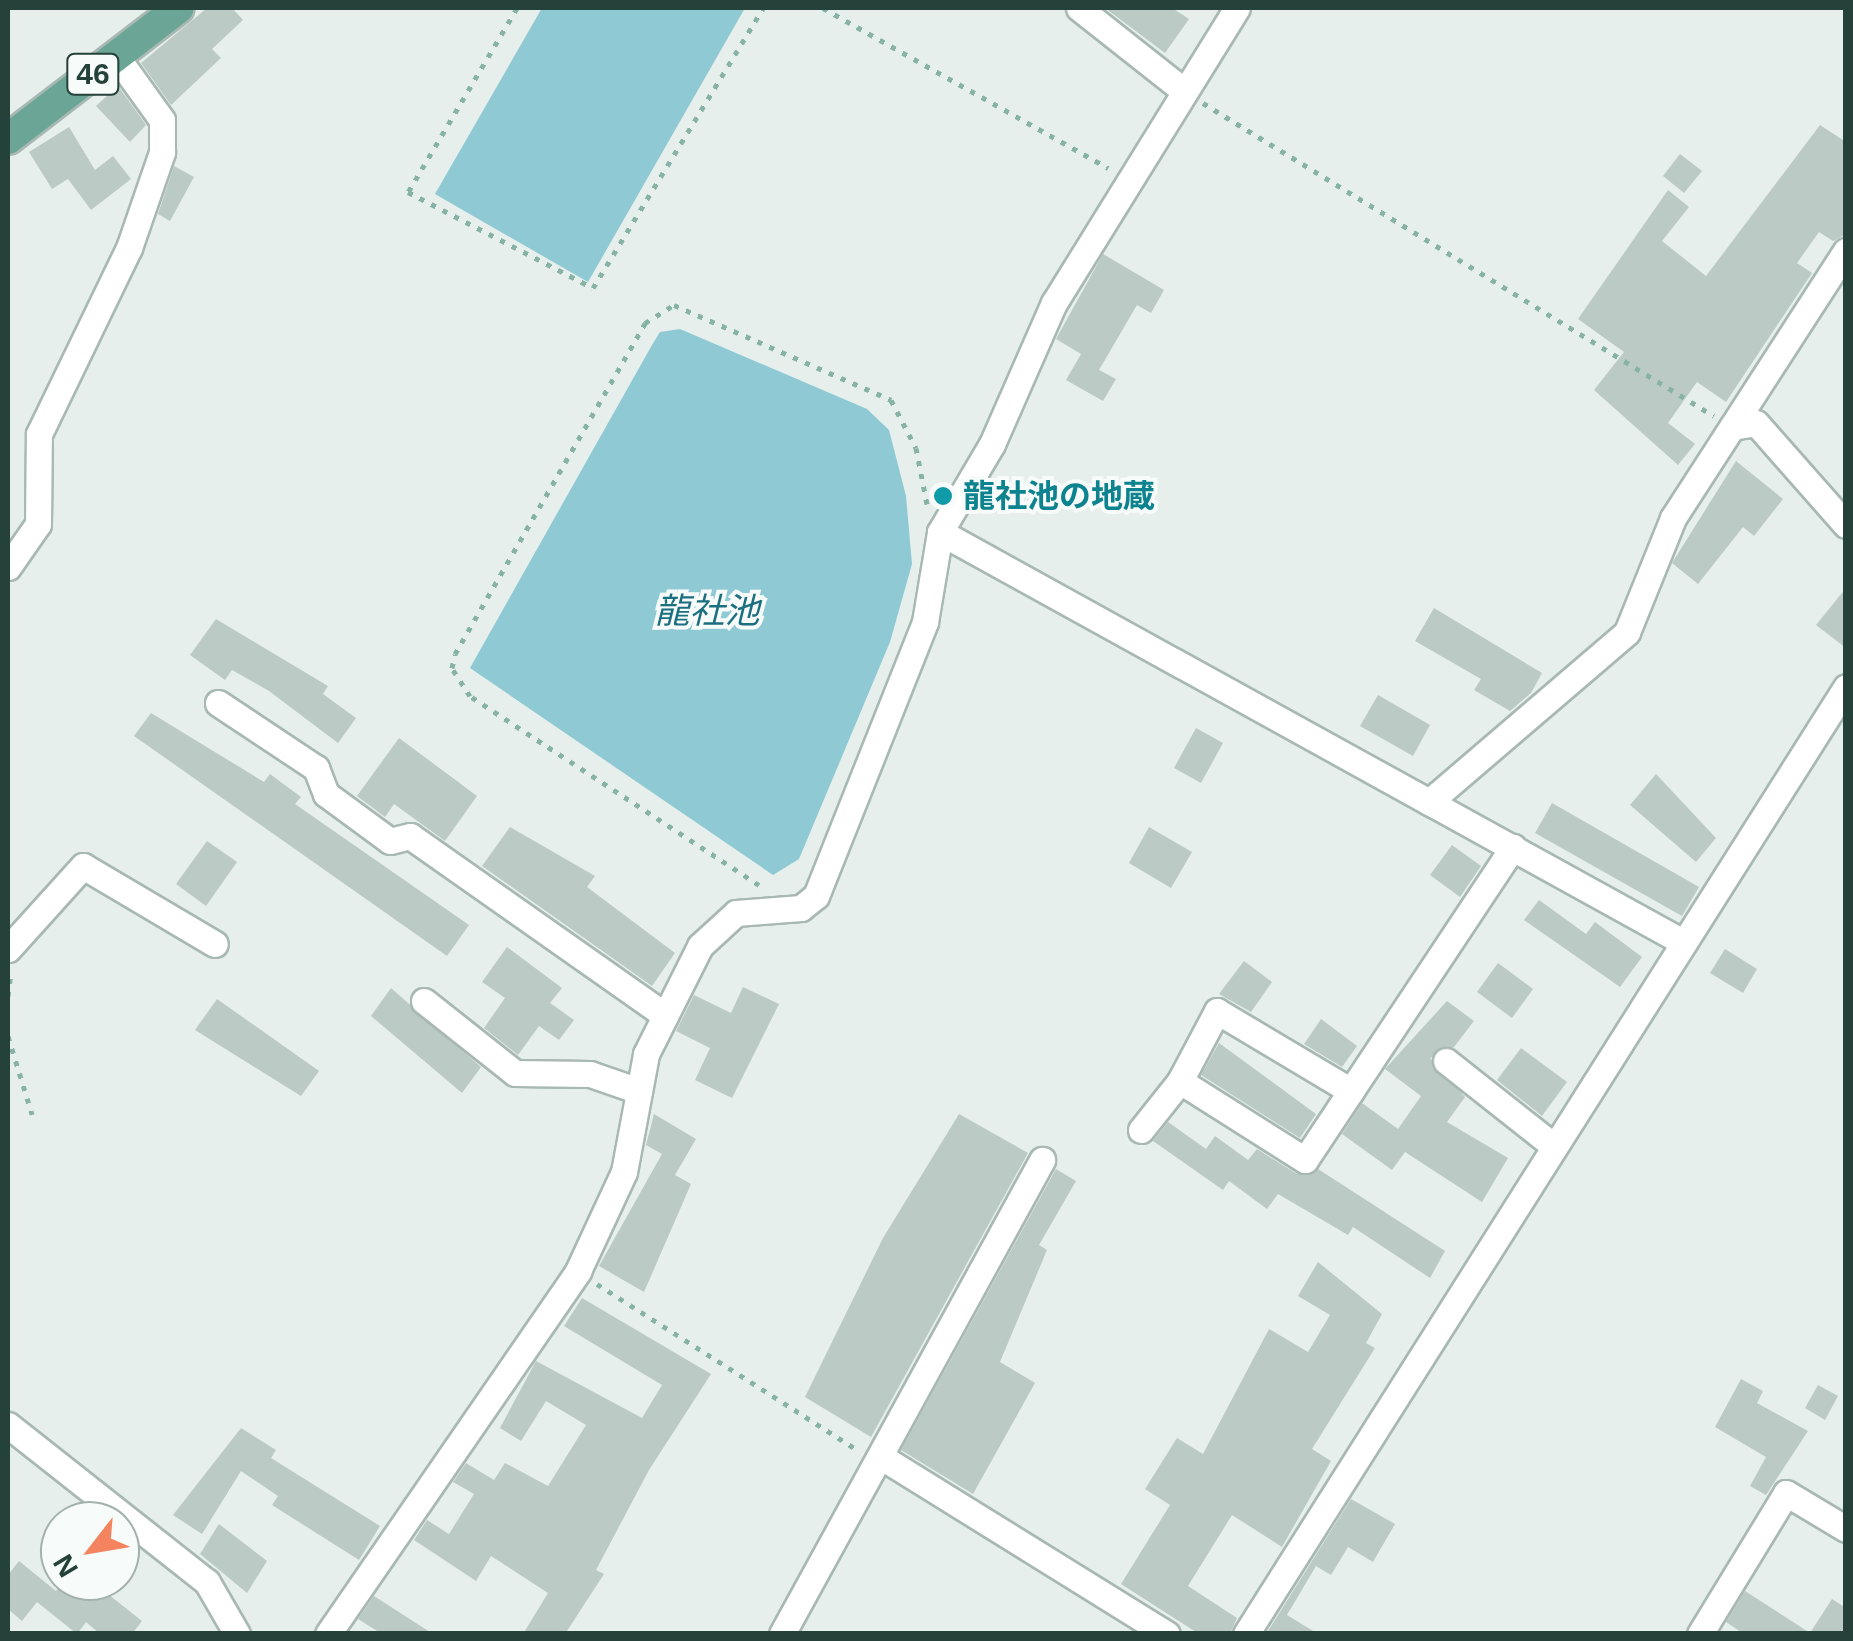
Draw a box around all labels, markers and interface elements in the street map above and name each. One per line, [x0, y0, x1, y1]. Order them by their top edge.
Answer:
road number: 46 [66, 49, 120, 99]
place label: 龍社池の地蔵 [963, 477, 1155, 515]
marker: 龍社池の地蔵 [932, 485, 954, 507]
water label: 龍社池 [655, 590, 759, 632]
north arrow [40, 1501, 140, 1601]
text: N [47, 1549, 84, 1582]

